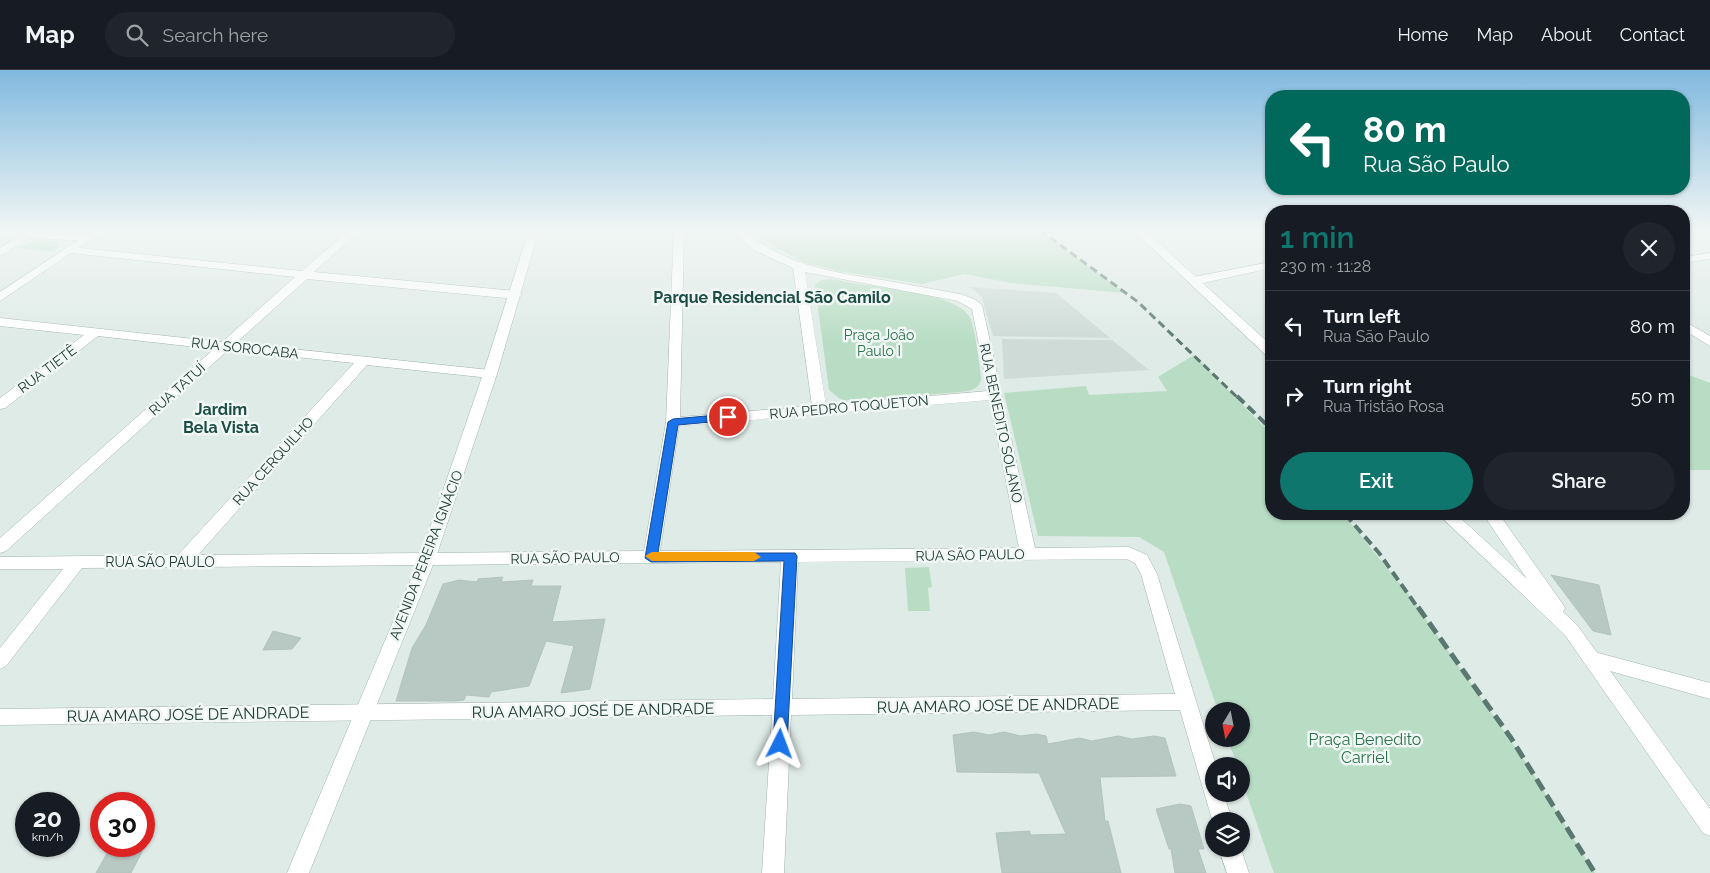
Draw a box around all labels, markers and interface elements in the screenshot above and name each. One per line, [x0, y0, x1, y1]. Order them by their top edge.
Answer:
search box [105, 12, 455, 57]
text: Map [25, 20, 75, 49]
icon: search [123, 21, 151, 49]
text: Search here [163, 24, 268, 46]
text: Home [1397, 24, 1448, 45]
text: Map [1476, 24, 1513, 45]
text: About [1541, 24, 1592, 45]
text: Contact [1620, 24, 1685, 45]
text: 80 m [1363, 109, 1447, 150]
icon: left [1280, 110, 1345, 175]
text: Rua São Paulo [1363, 151, 1510, 177]
text: 1 min [1280, 220, 1355, 255]
button: close [1623, 222, 1675, 274]
text: 230 m · 11:28 [1280, 257, 1371, 276]
district label: Parque Residencial São Camilo [653, 288, 891, 307]
text: Turn left [1323, 305, 1400, 327]
icon: left [1280, 312, 1308, 340]
text: 80 m [1630, 315, 1675, 337]
park label: Praça João Paulo I [844, 327, 914, 359]
text: Rua São Paulo [1323, 327, 1430, 346]
street label: RUA SOROCABA [190, 334, 300, 362]
street label: RUA TIETÊ [14, 341, 79, 396]
street label: RUA BENEDITO SOLANO [976, 342, 1026, 504]
street label: RUA TATUÍ [145, 358, 209, 418]
text: Turn right [1323, 375, 1412, 397]
icon: right [1280, 382, 1308, 410]
text: 50 m [1631, 385, 1675, 407]
street label: RUA PEDRO TOQUETON [769, 392, 929, 422]
pin [707, 396, 749, 438]
text: Rua Tristão Rosa [1323, 397, 1444, 416]
district label: Jardim Bela Vista [183, 400, 259, 437]
icon: arrive [714, 403, 742, 431]
street label: RUA CERQUILHO [229, 414, 317, 508]
button: Exit [1280, 452, 1473, 510]
button: Share [1483, 452, 1675, 510]
street label: AVENIDA PEREIRA IGNÁCIO [385, 468, 466, 642]
street label: RUA SÃO PAULO [915, 545, 1025, 564]
street label: RUA SÃO PAULO [510, 548, 620, 567]
street label: RUA SÃO PAULO [105, 553, 215, 570]
street label: RUA AMARO JOSÉ DE ANDRADE [876, 693, 1120, 717]
street label: RUA AMARO JOSÉ DE ANDRADE [471, 698, 715, 722]
street label: RUA AMARO JOSÉ DE ANDRADE [66, 702, 310, 726]
north arrow [1205, 702, 1250, 748]
map controls [1205, 702, 1250, 857]
position arrow [753, 717, 805, 769]
park label: Praça Benedito Carriel [1309, 730, 1421, 767]
button: sound [1205, 757, 1250, 802]
speed limit sign: 30 [90, 792, 155, 857]
text: 20 [33, 803, 62, 833]
button: layers [1205, 812, 1250, 857]
text: km/h [32, 830, 63, 844]

